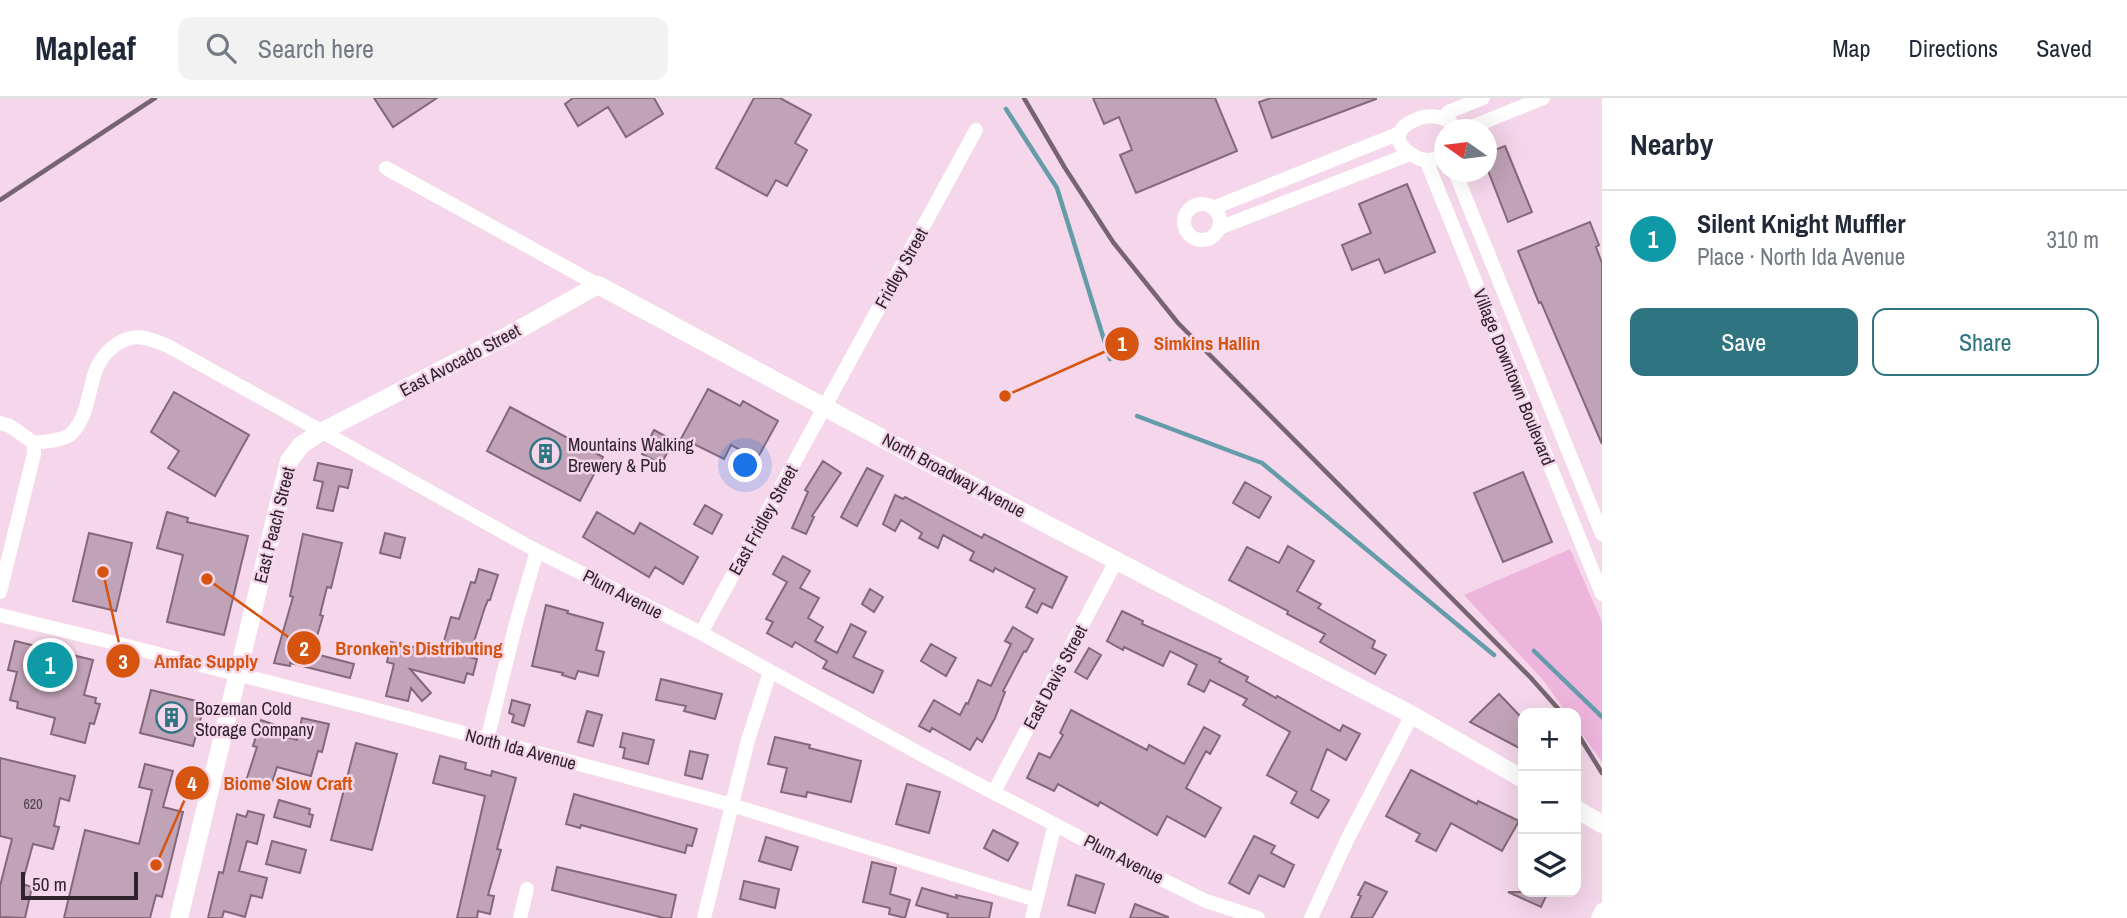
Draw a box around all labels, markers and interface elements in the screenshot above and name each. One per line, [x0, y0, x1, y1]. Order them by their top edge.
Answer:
search box [178, 17, 668, 80]
text: Mapleaf [35, 26, 136, 70]
icon: search [202, 29, 240, 67]
text: Search here [258, 31, 374, 66]
text: Map [1832, 32, 1870, 64]
text: Directions [1908, 32, 1998, 64]
text: Saved [2036, 32, 2092, 64]
north arrow [1434, 119, 1497, 182]
text: Nearby [1630, 124, 1713, 164]
text: Silent Knight Muffler [1697, 206, 1905, 241]
street label: Fridley Street [869, 223, 933, 313]
text: 1 [1648, 224, 1658, 255]
text: 310 m [2047, 224, 2099, 255]
text: Place · North Ida Avenue [1697, 241, 1905, 272]
street label: Village Downtown Boulevard [1467, 285, 1561, 469]
button: Save [1630, 308, 1858, 376]
button: Share [1872, 308, 2099, 376]
street label: East Avocado Street [395, 318, 525, 402]
callout: Simkins Hallin [1105, 324, 1274, 364]
text: 1 [1117, 329, 1127, 358]
text: Simkins Hallin [1154, 330, 1260, 356]
street label: North Broadway Avenue [878, 427, 1030, 523]
place label: Mountains Walking Brewery & Pub [568, 432, 695, 478]
building icon: Mountains Walking Brewery & Pub [528, 437, 562, 471]
your location [728, 448, 762, 482]
street label: East Fridley Street [722, 460, 804, 580]
street label: East Peach Street [247, 464, 301, 586]
street label: Plum Avenue [579, 563, 667, 625]
street label: East Davis Street [1017, 620, 1093, 734]
callout: Bronken's Distributing [286, 628, 516, 668]
text: 2 [299, 634, 309, 663]
text: Bronken's Distributing [335, 635, 503, 661]
pin: 1 [27, 639, 73, 691]
callout: Amfac Supply [105, 641, 272, 681]
text: 3 [118, 647, 128, 676]
text: Amfac Supply [154, 648, 258, 674]
place label: Bozeman Cold Storage Company [195, 696, 315, 742]
building icon: Bozeman Cold Storage Company [155, 701, 189, 735]
map controls [1518, 708, 1581, 897]
button: + [1518, 708, 1581, 771]
street label: North Ida Avenue [463, 722, 579, 776]
callout: Biome Slow Craft [174, 763, 366, 803]
text: 4 [187, 769, 197, 798]
text: Biome Slow Craft [224, 770, 353, 796]
button: − [1518, 771, 1581, 834]
house number: 620 [23, 795, 43, 813]
street label: Plum Avenue [1080, 828, 1168, 890]
button: layers [1518, 834, 1581, 897]
scale bar [21, 869, 138, 901]
text: 50 m [32, 871, 67, 897]

